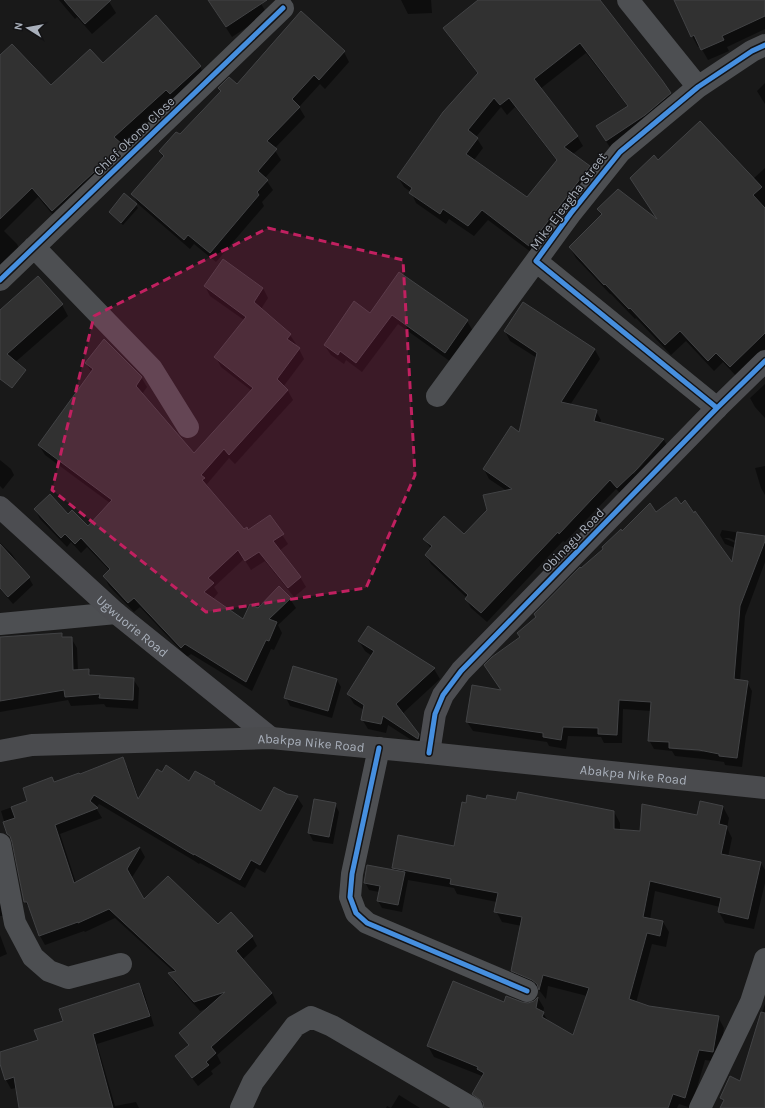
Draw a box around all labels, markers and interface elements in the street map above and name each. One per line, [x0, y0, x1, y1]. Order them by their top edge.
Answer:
north arrow [8, 8, 48, 48]
text: N [12, 21, 26, 31]
street label: Chief Okono Close [90, 93, 178, 179]
street label: Mike Ejeagha Street [526, 149, 610, 253]
street label: Obinagu Road [539, 505, 607, 575]
street label: Ugwuorie Road [94, 592, 171, 660]
street label: Abakpa Nike Road [257, 730, 365, 754]
street label: Abakpa Nike Road [579, 761, 688, 787]

